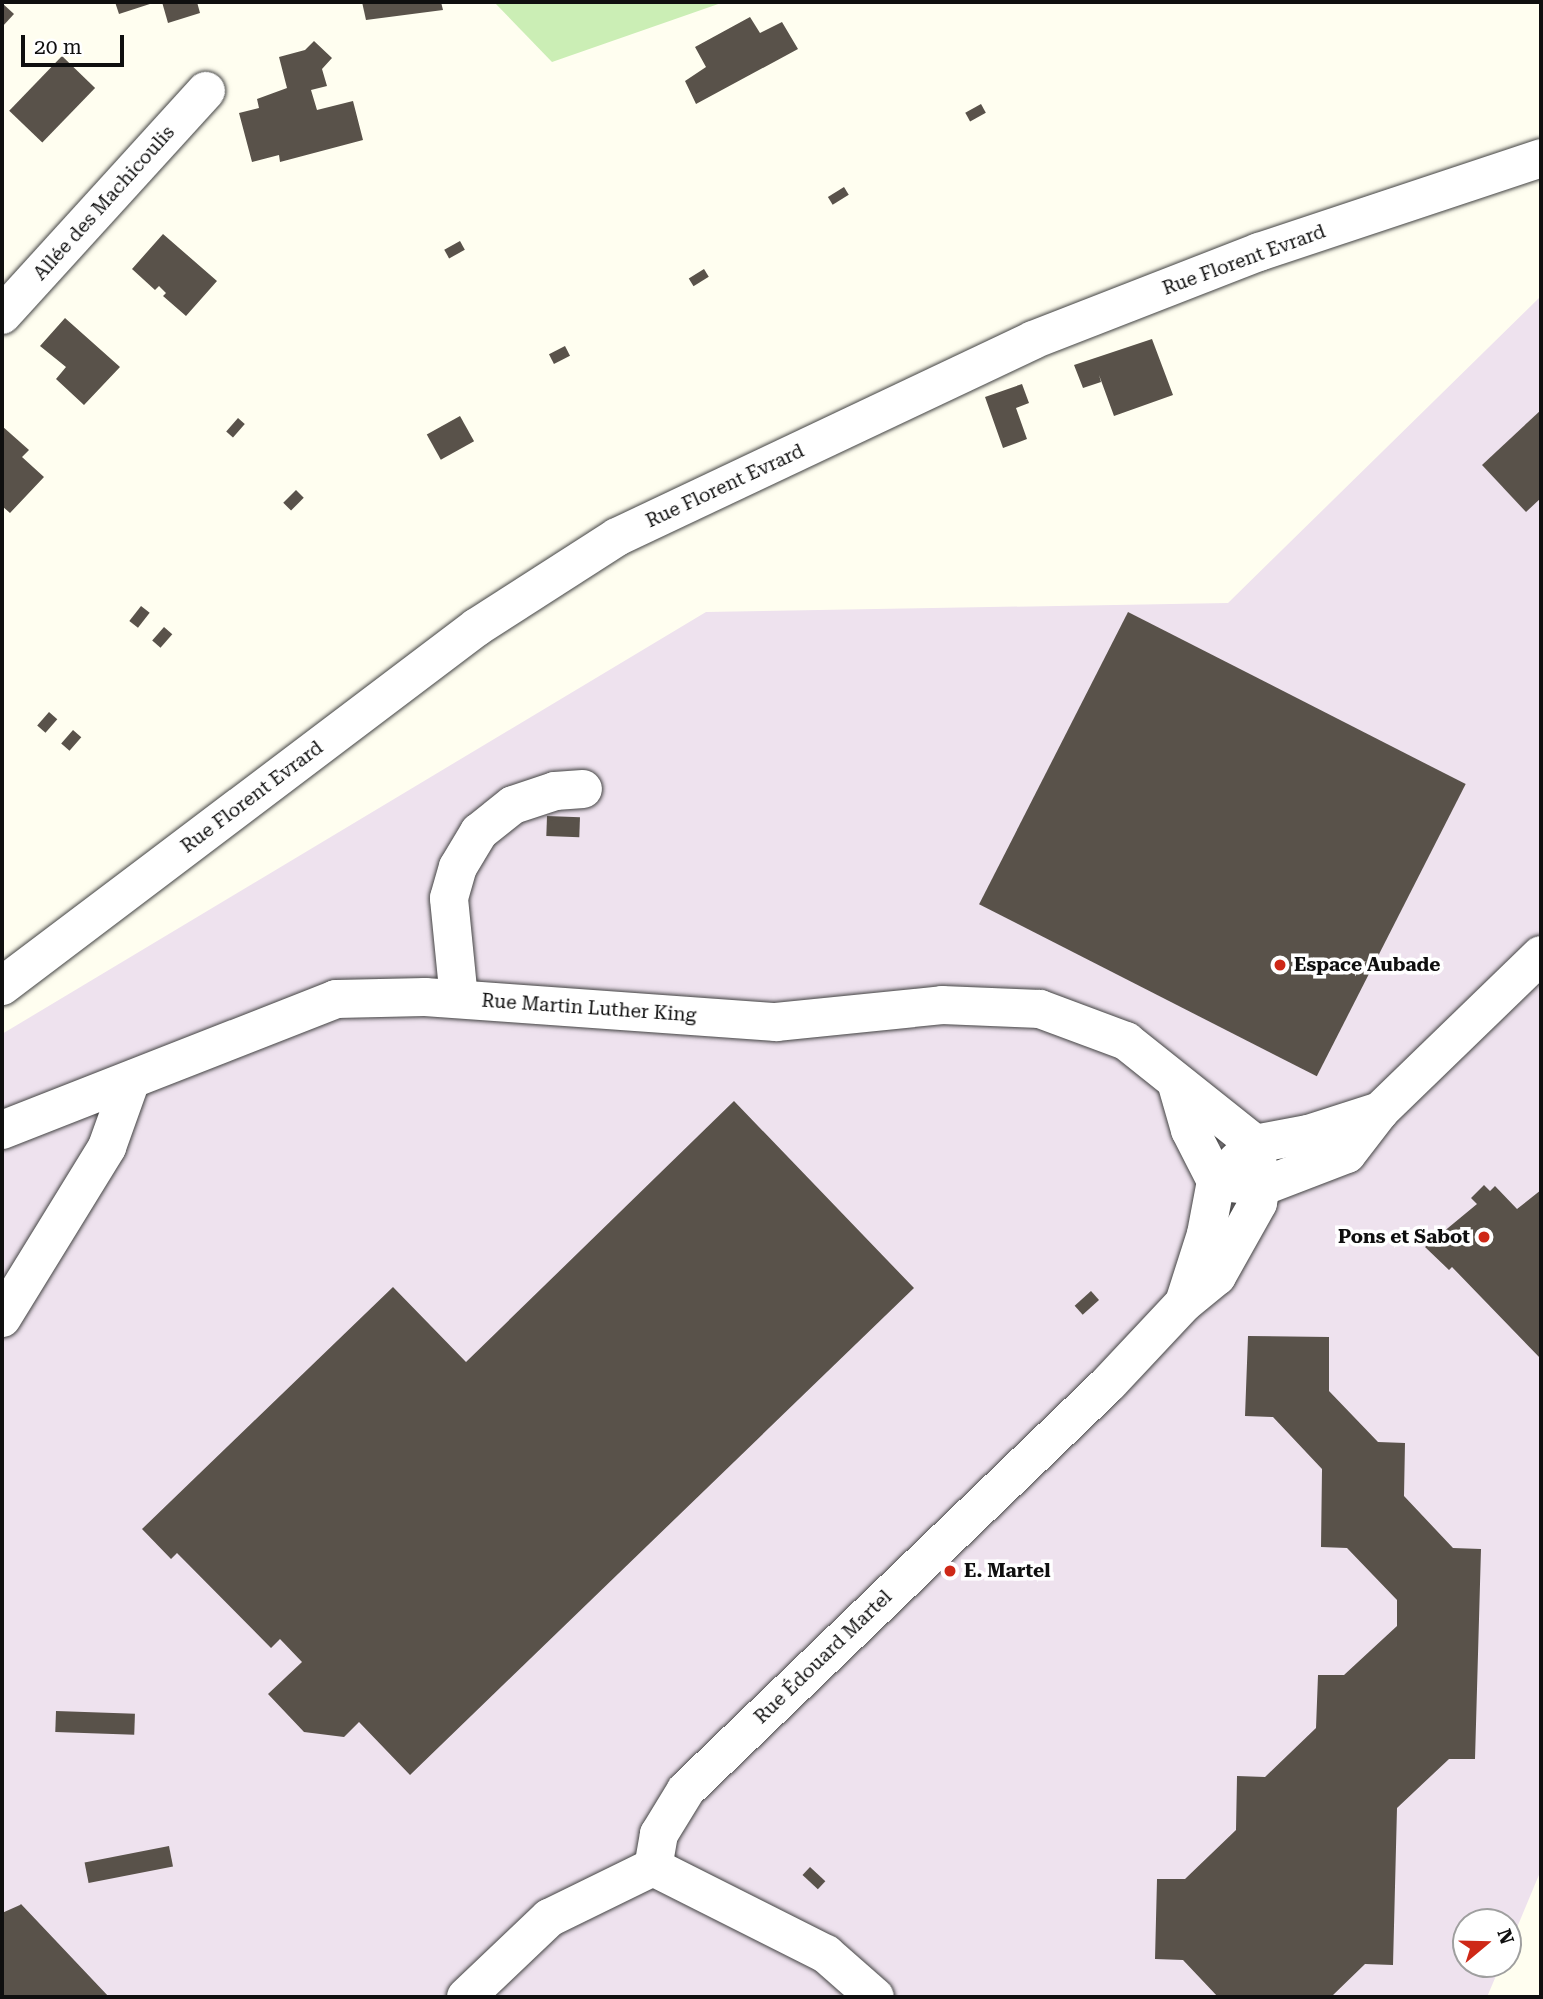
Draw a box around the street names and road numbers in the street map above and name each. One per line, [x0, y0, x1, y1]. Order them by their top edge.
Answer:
street label: Allée des Machicoulis [29, 121, 179, 285]
street label: Rue Florent Evrard [1159, 220, 1329, 300]
street label: Rue Florent Evrard [642, 439, 808, 533]
street label: Rue Florent Evrard [177, 736, 327, 858]
street label: Rue Martin Luther King [481, 989, 697, 1027]
street label: Rue Édouard Martel [750, 1586, 896, 1728]

